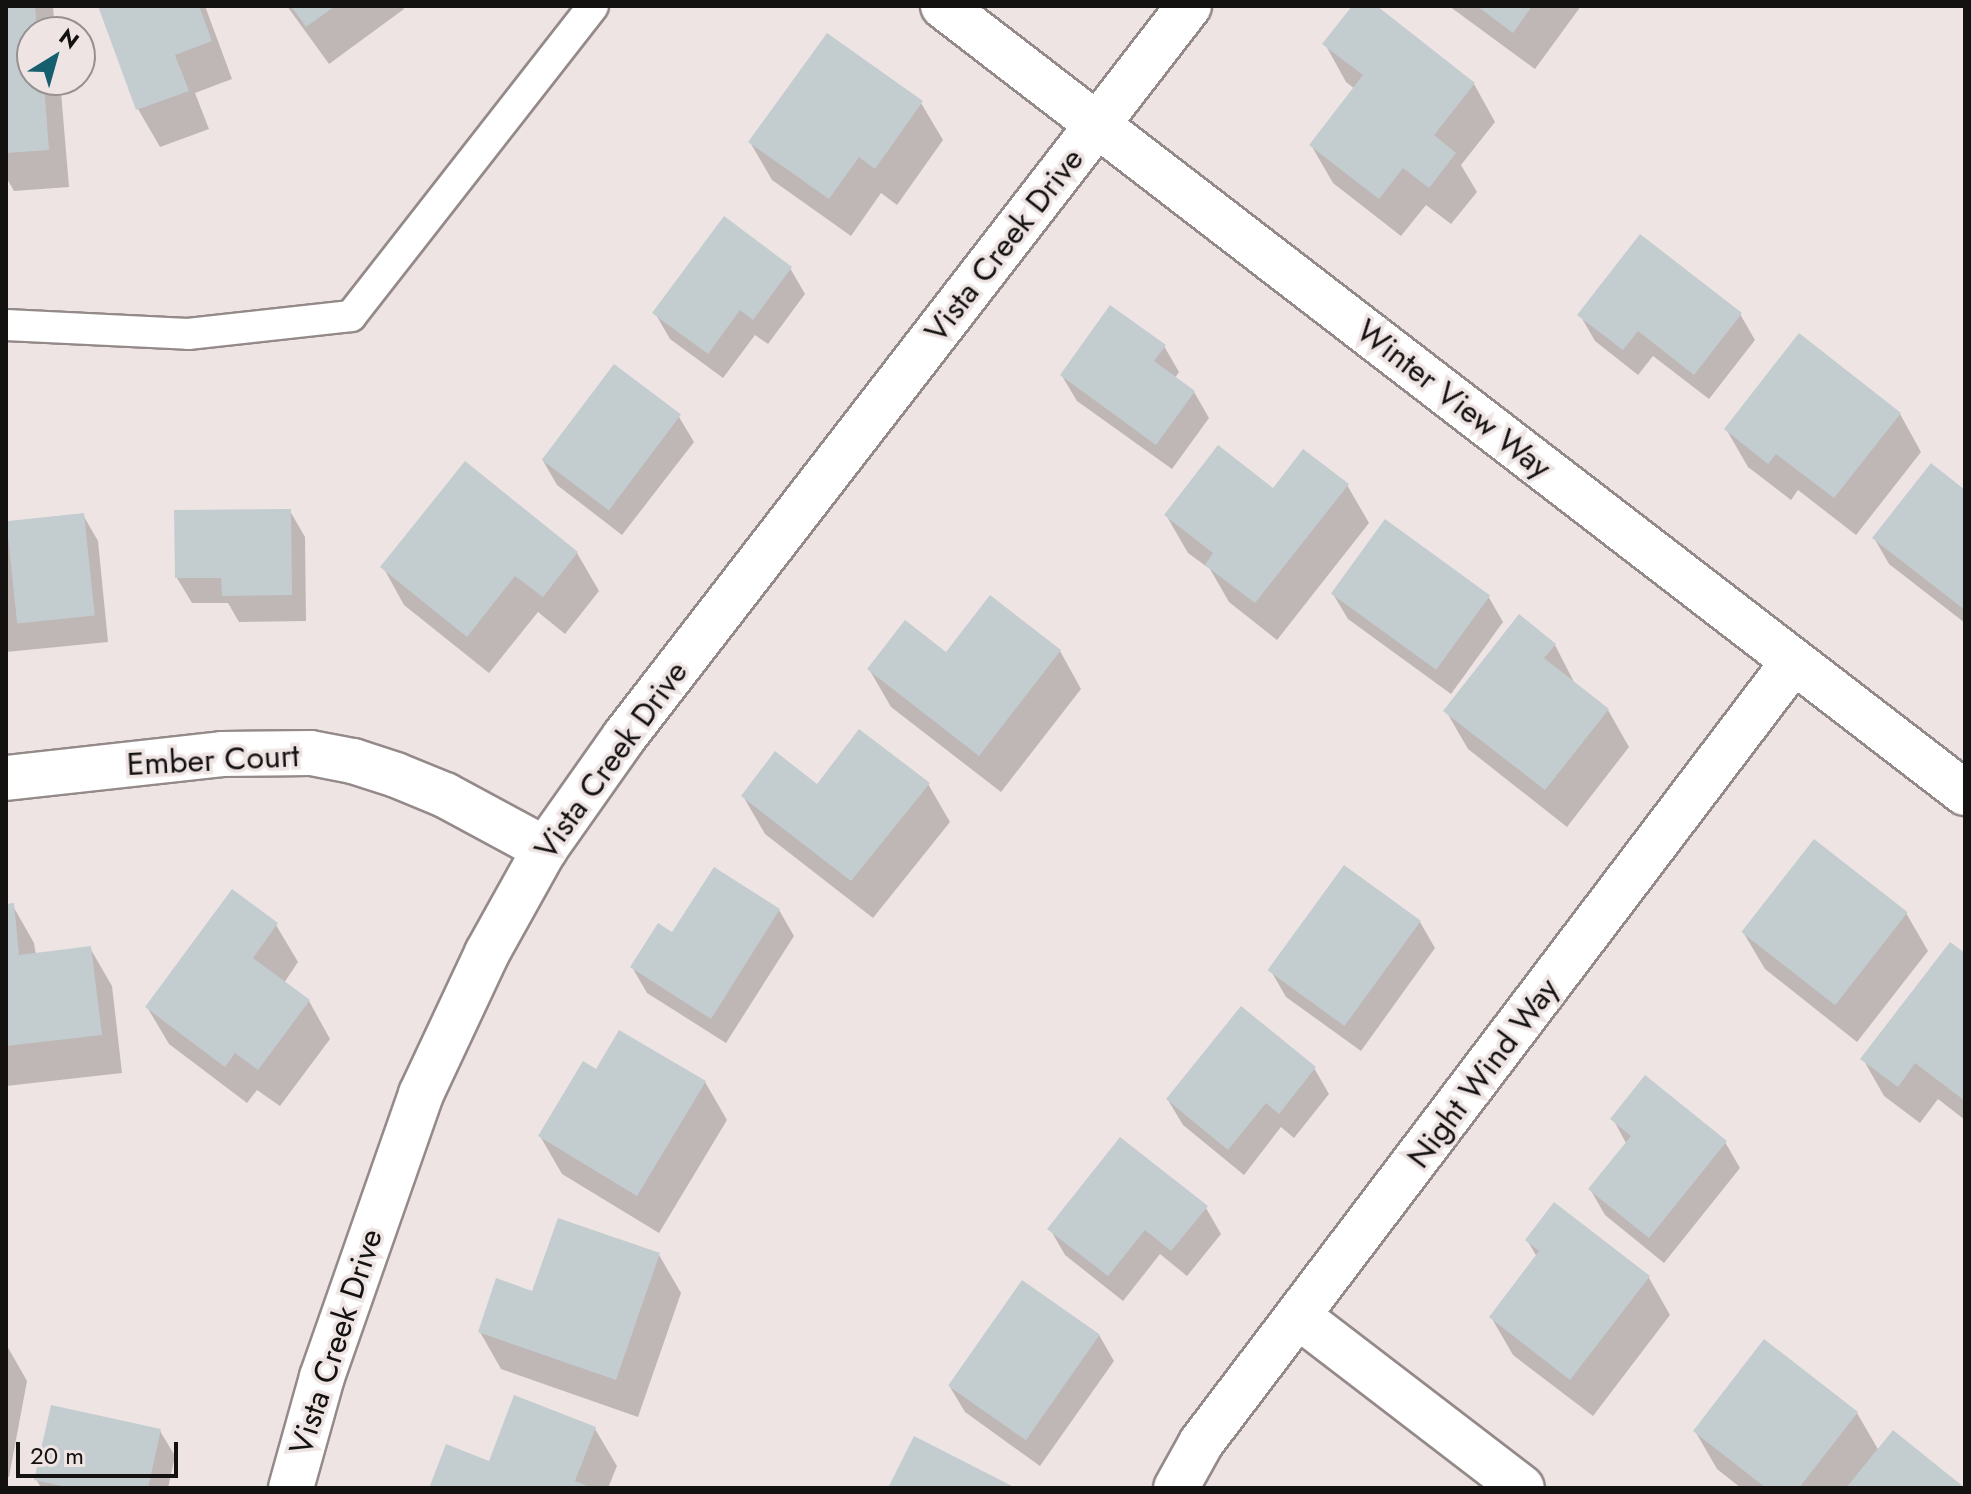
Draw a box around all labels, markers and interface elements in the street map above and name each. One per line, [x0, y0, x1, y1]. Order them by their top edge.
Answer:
north arrow [16, 16, 96, 96]
text: N [53, 20, 86, 56]
street label: Vista Creek Drive [916, 141, 1092, 349]
street label: Winter View Way [1349, 311, 1559, 487]
street label: Vista Creek Drive [526, 654, 696, 866]
street label: Ember Court [126, 736, 300, 784]
street label: Night Wind Way [1399, 970, 1567, 1176]
street label: Vista Creek Drive [281, 1224, 391, 1460]
scale bar [20, 1426, 182, 1476]
text: 20 m [30, 1438, 84, 1473]

